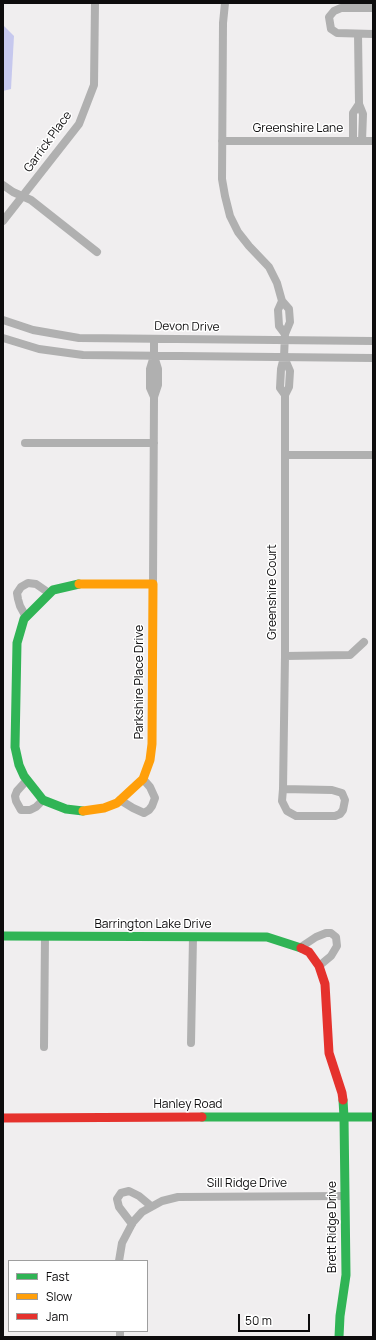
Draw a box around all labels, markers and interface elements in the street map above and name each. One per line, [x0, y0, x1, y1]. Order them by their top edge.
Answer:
street label: Garrick Place [21, 109, 75, 175]
street label: Greenshire Lane [253, 122, 343, 136]
street label: Devon Drive [154, 319, 220, 335]
street label: Greenshire Court [266, 544, 280, 640]
street label: Parkshire Place Drive [133, 625, 147, 739]
street label: Barrington Lake Drive [95, 918, 211, 932]
street label: Hanley Road [154, 1098, 222, 1112]
street label: Sill Ridge Drive [207, 1177, 287, 1191]
street label: Brett Ridge Drive [326, 1181, 340, 1273]
legend [8, 1260, 148, 1332]
text: Fast [46, 1268, 70, 1285]
text: Slow [46, 1288, 72, 1305]
scale bar [240, 1306, 312, 1332]
text: Jam [46, 1308, 68, 1325]
text: 50 m [245, 1312, 272, 1329]

